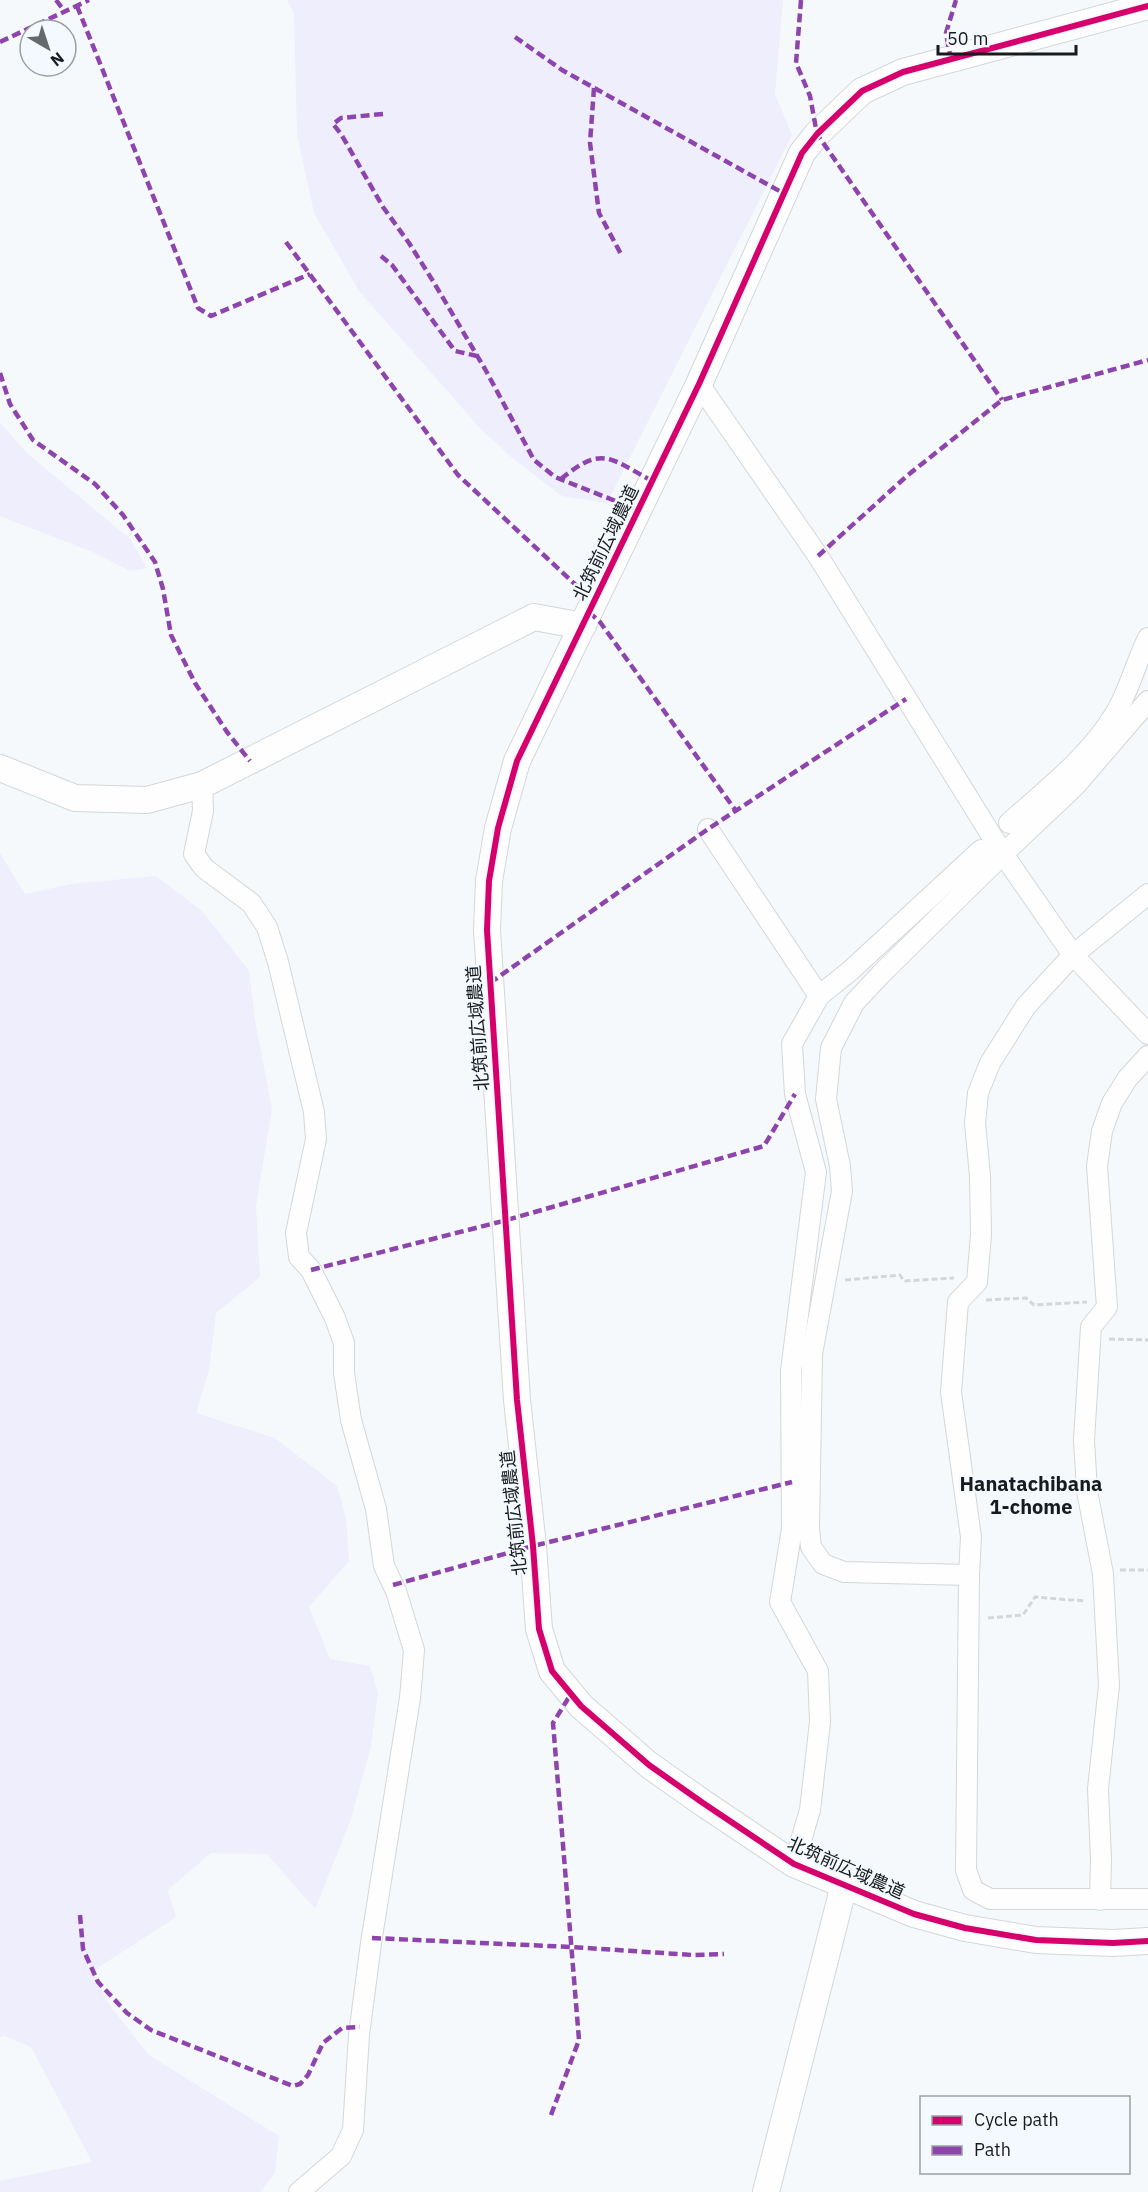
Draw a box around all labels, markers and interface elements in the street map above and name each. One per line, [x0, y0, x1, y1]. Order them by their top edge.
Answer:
north arrow [18, 18, 78, 78]
scale bar [938, 18, 1076, 56]
text: 50 m [947, 27, 989, 50]
text: N [47, 48, 68, 71]
street label: 北筑前広域農道 [568, 481, 644, 604]
street label: 北筑前広域農道 [462, 964, 493, 1092]
street label: 北筑前広域農道 [495, 1449, 532, 1577]
district label: Hanatachibana 1-chome [960, 1470, 1102, 1520]
street label: 北筑前広域農道 [784, 1831, 908, 1904]
legend [920, 2096, 1130, 2174]
text: Cycle path [974, 2108, 1059, 2131]
text: Path [974, 2138, 1011, 2161]

